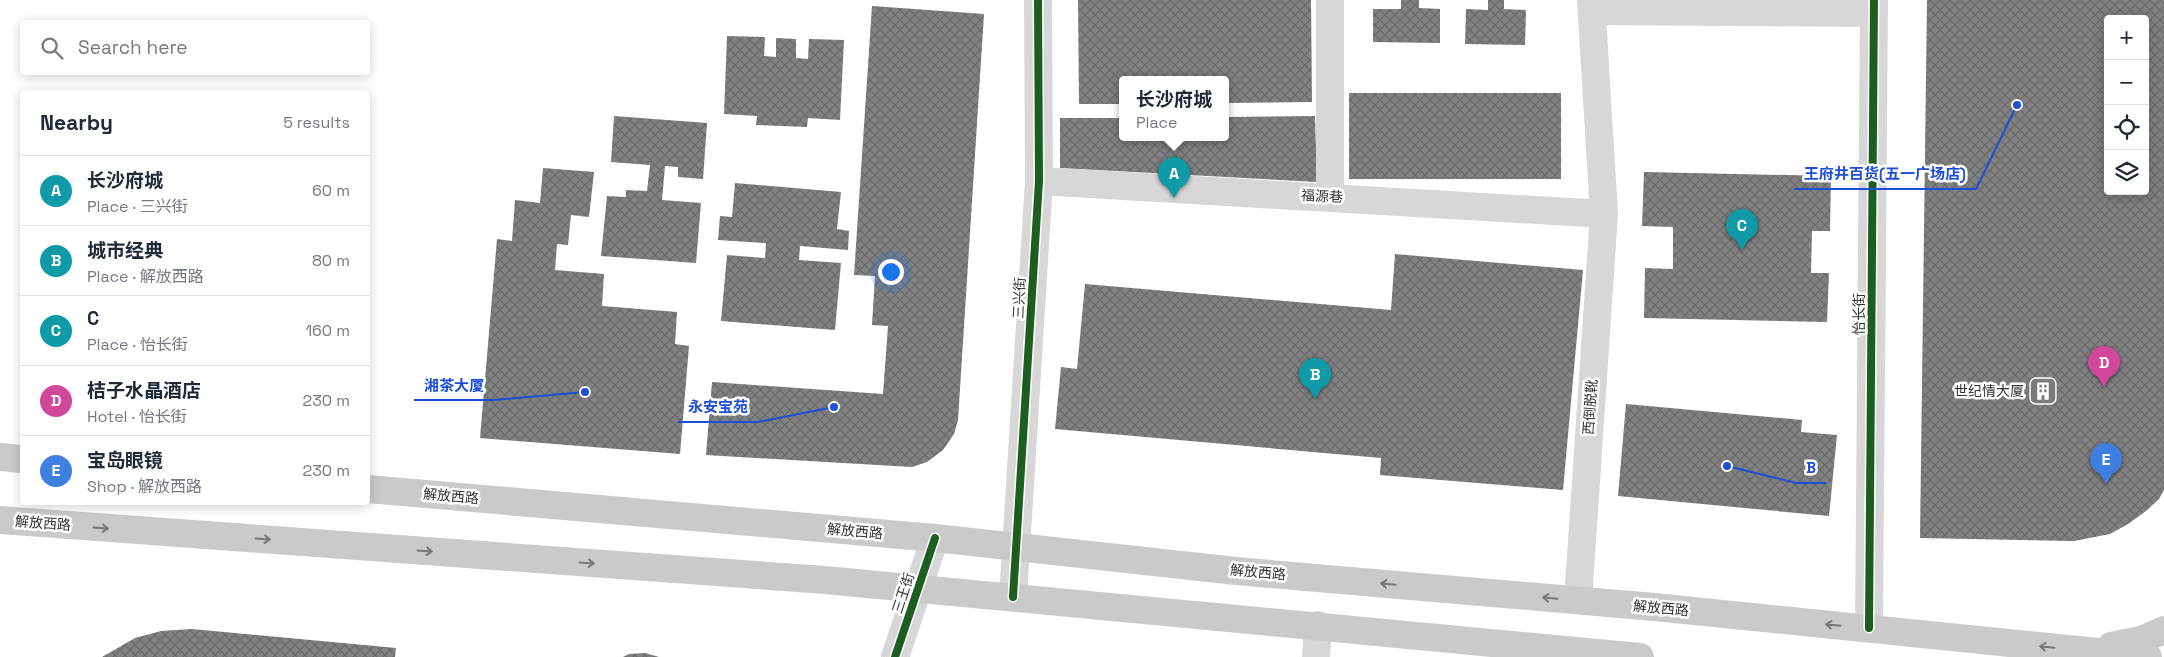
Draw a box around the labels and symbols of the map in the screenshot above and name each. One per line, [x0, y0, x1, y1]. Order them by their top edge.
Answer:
pin: A [1158, 157, 1190, 198]
callout: 王府井百货(五一广场店) [1794, 159, 1976, 189]
text: 王府井百货(五一广场店) [1804, 164, 1966, 183]
street label: 福源巷 [1301, 186, 1343, 206]
pin: C [1726, 209, 1758, 250]
your location [878, 259, 904, 285]
street label: 三兴街 [1009, 277, 1029, 319]
street label: 怡长街 [1850, 293, 1868, 335]
pin: D [2088, 346, 2120, 387]
pin: B [1299, 358, 1331, 399]
callout: 湘茶大厦 [414, 370, 494, 400]
text: 湘茶大厦 [424, 376, 484, 395]
building icon: 世纪情大厦 [2028, 376, 2058, 406]
street label: 西倒脱靴 [1579, 378, 1601, 436]
place label: 世纪情大厦 [1954, 382, 2024, 400]
callout: 永安宝苑 [678, 392, 758, 422]
text: 永安宝苑 [688, 397, 748, 416]
pin: E [2090, 443, 2122, 484]
callout: B [1796, 453, 1826, 483]
text: B [1806, 458, 1816, 477]
street label: 解放西路 [422, 485, 480, 507]
street label: 解放西路 [14, 512, 72, 534]
street label: 解放西路 [826, 520, 884, 542]
one-way arrow [93, 523, 109, 532]
one-way arrow [255, 535, 271, 544]
one-way arrow [417, 546, 433, 556]
one-way arrow [579, 558, 595, 567]
street label: 解放西路 [1229, 561, 1287, 583]
street label: 三王街 [888, 570, 918, 616]
one-way arrow [1380, 579, 1396, 588]
one-way arrow [1542, 593, 1558, 603]
street label: 解放西路 [1632, 597, 1690, 619]
one-way arrow [1826, 620, 1842, 630]
one-way arrow [2040, 642, 2056, 652]

